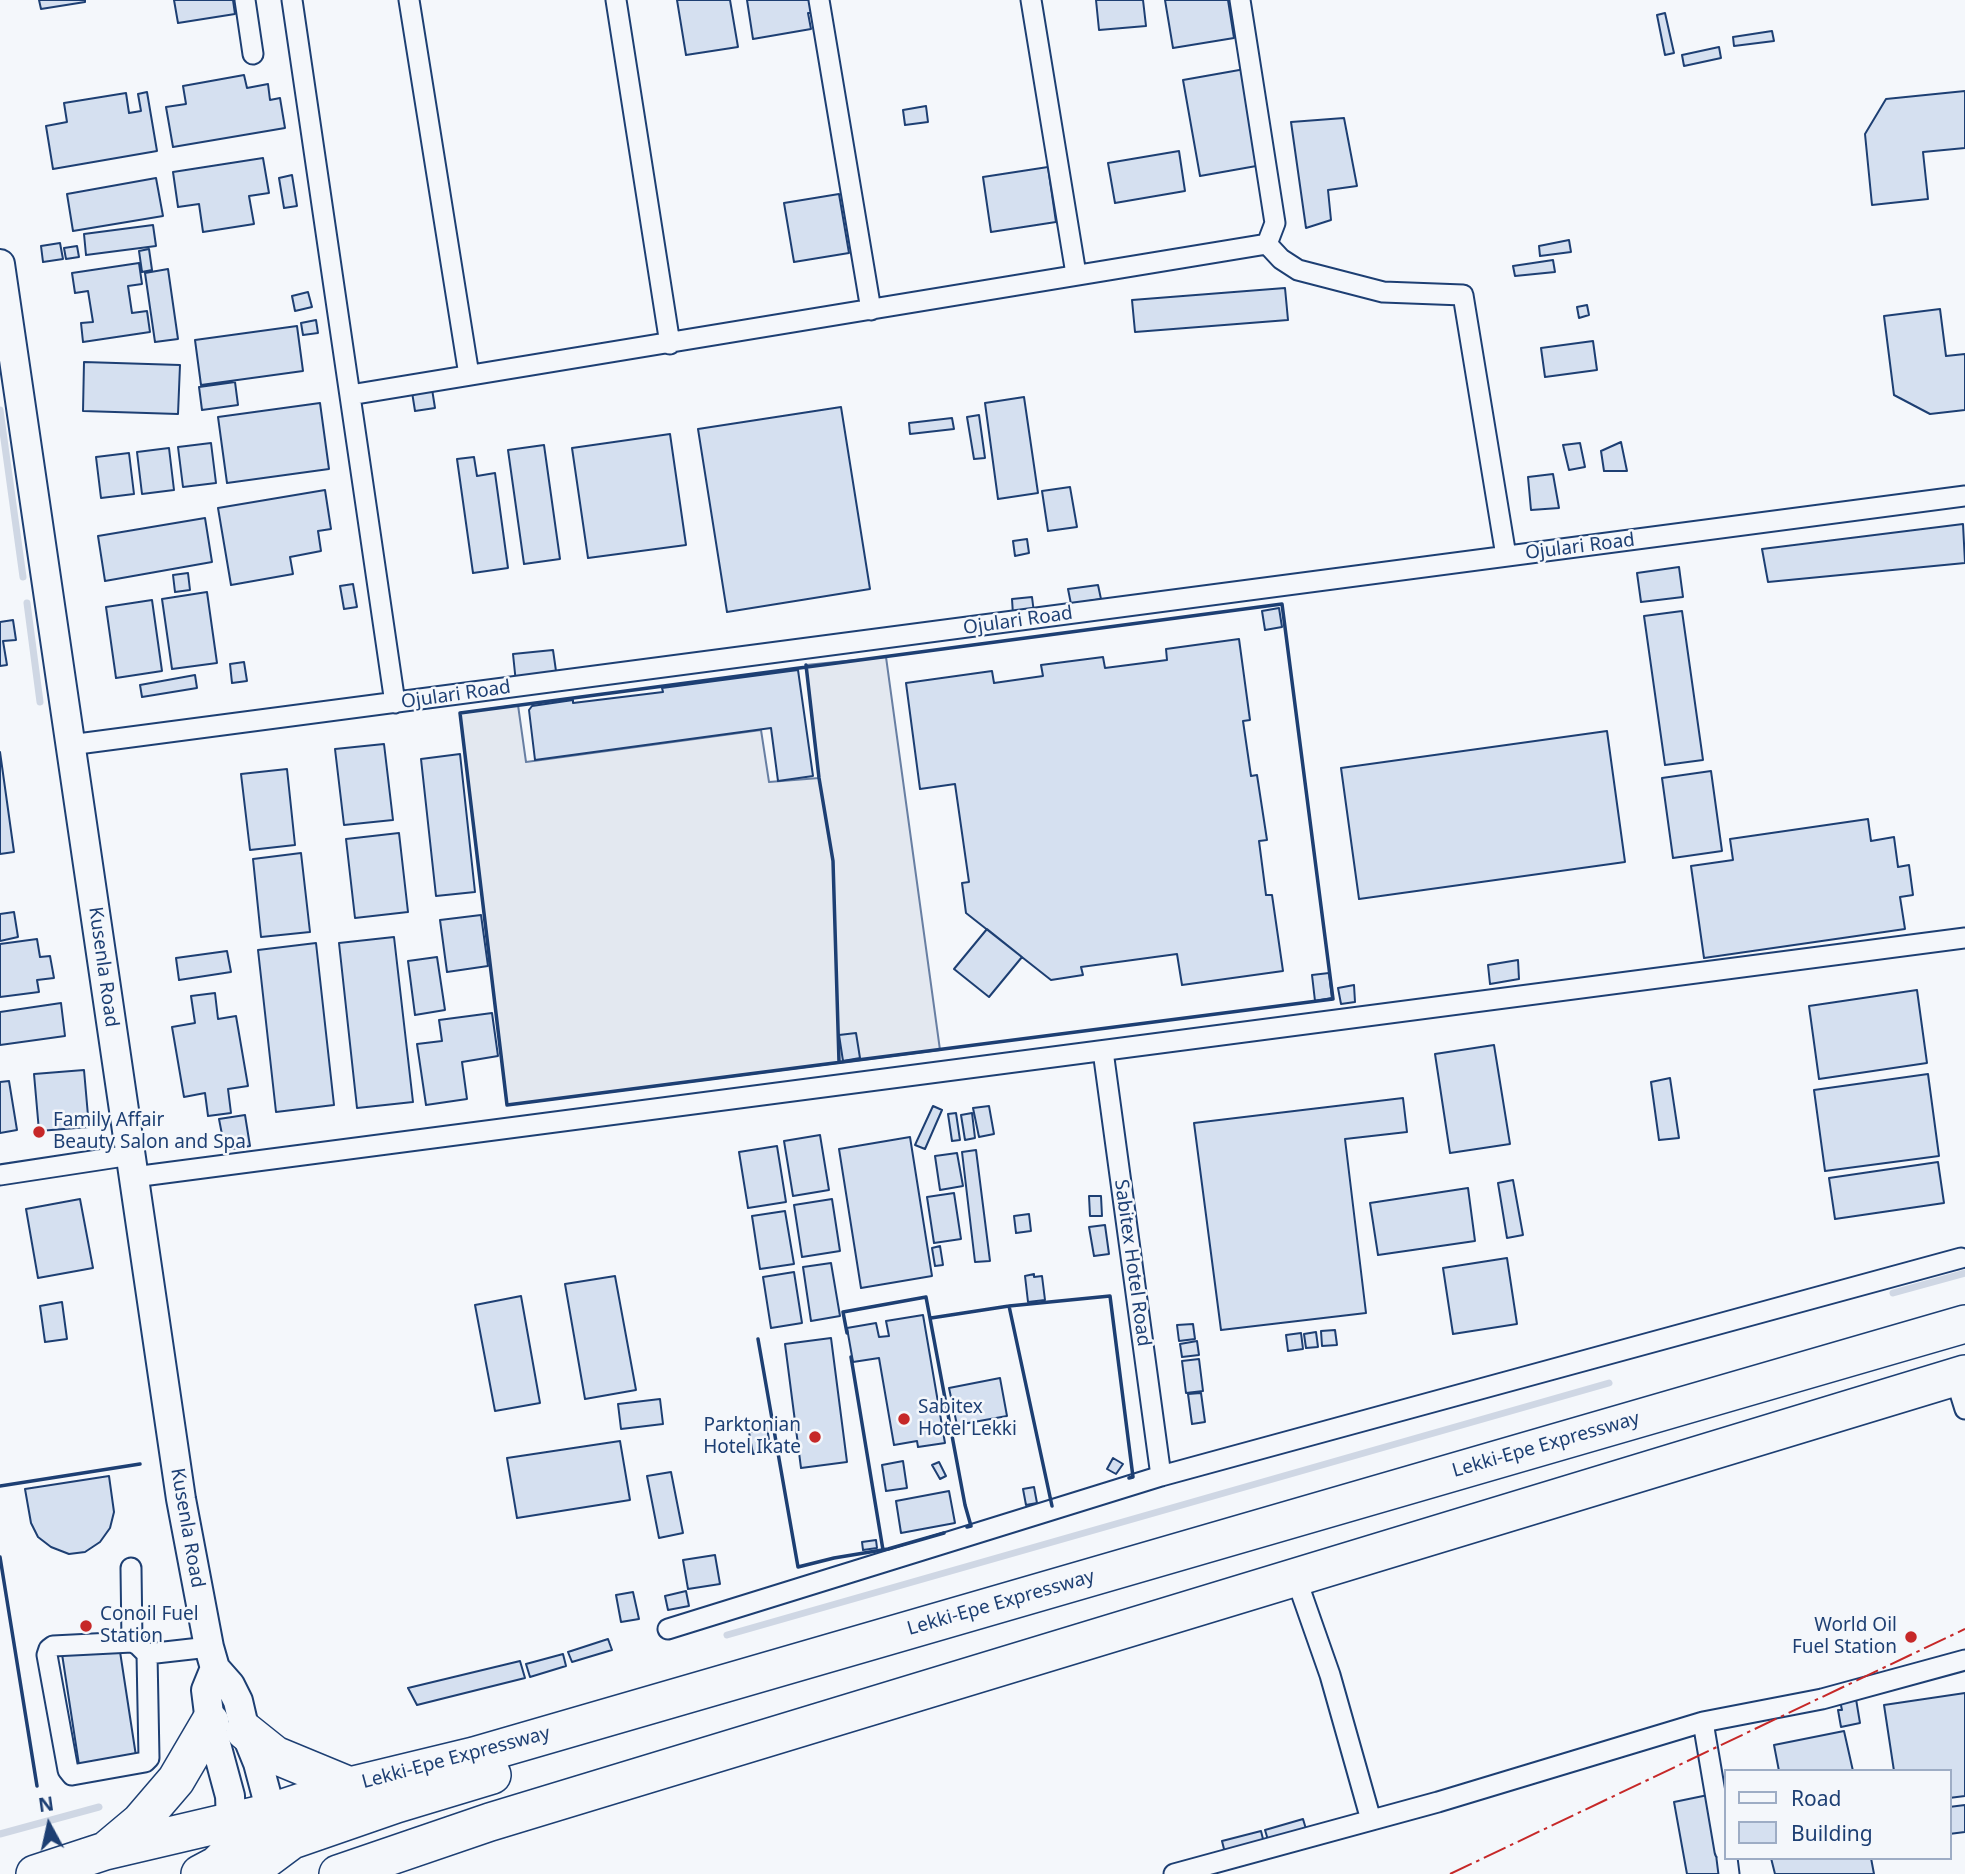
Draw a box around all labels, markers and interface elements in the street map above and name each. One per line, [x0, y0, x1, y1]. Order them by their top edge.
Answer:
street label: Ojulari Road [1524, 529, 1636, 565]
street label: Ojulari Road [962, 602, 1074, 640]
street label: Ojulari Road [400, 676, 512, 714]
street label: Kusenla Road [83, 905, 123, 1029]
place label: Family Affair Beauty Salon and Spa [53, 1110, 246, 1154]
marker: Family Affair Beauty Salon and Spa [31, 1124, 47, 1140]
street label: Sabitex Hotel Road [1109, 1178, 1155, 1348]
place label: Sabitex Hotel Lekki [918, 1397, 1017, 1441]
street label: Lekki-Epe Expressway [1450, 1407, 1642, 1483]
marker: Sabitex Hotel Lekki [896, 1411, 912, 1427]
place label: Parktonian Hotel Ikate [703, 1415, 801, 1459]
marker: Parktonian Hotel Ikate [807, 1429, 823, 1445]
street label: Kusenla Road [165, 1466, 209, 1590]
street label: Lekki-Epe Expressway [905, 1565, 1097, 1641]
place label: Conoil Fuel Station [100, 1604, 199, 1648]
place label: World Oil Fuel Station [1792, 1615, 1897, 1659]
marker: Conoil Fuel Station [78, 1618, 94, 1634]
marker: World Oil Fuel Station [1903, 1629, 1919, 1645]
street label: Lekki-Epe Expressway [359, 1722, 553, 1794]
legend [1724, 1769, 1951, 1860]
text: Road [1791, 1784, 1841, 1812]
north arrow [14, 1790, 84, 1860]
text: N [37, 1790, 56, 1818]
text: Building [1791, 1819, 1873, 1847]

